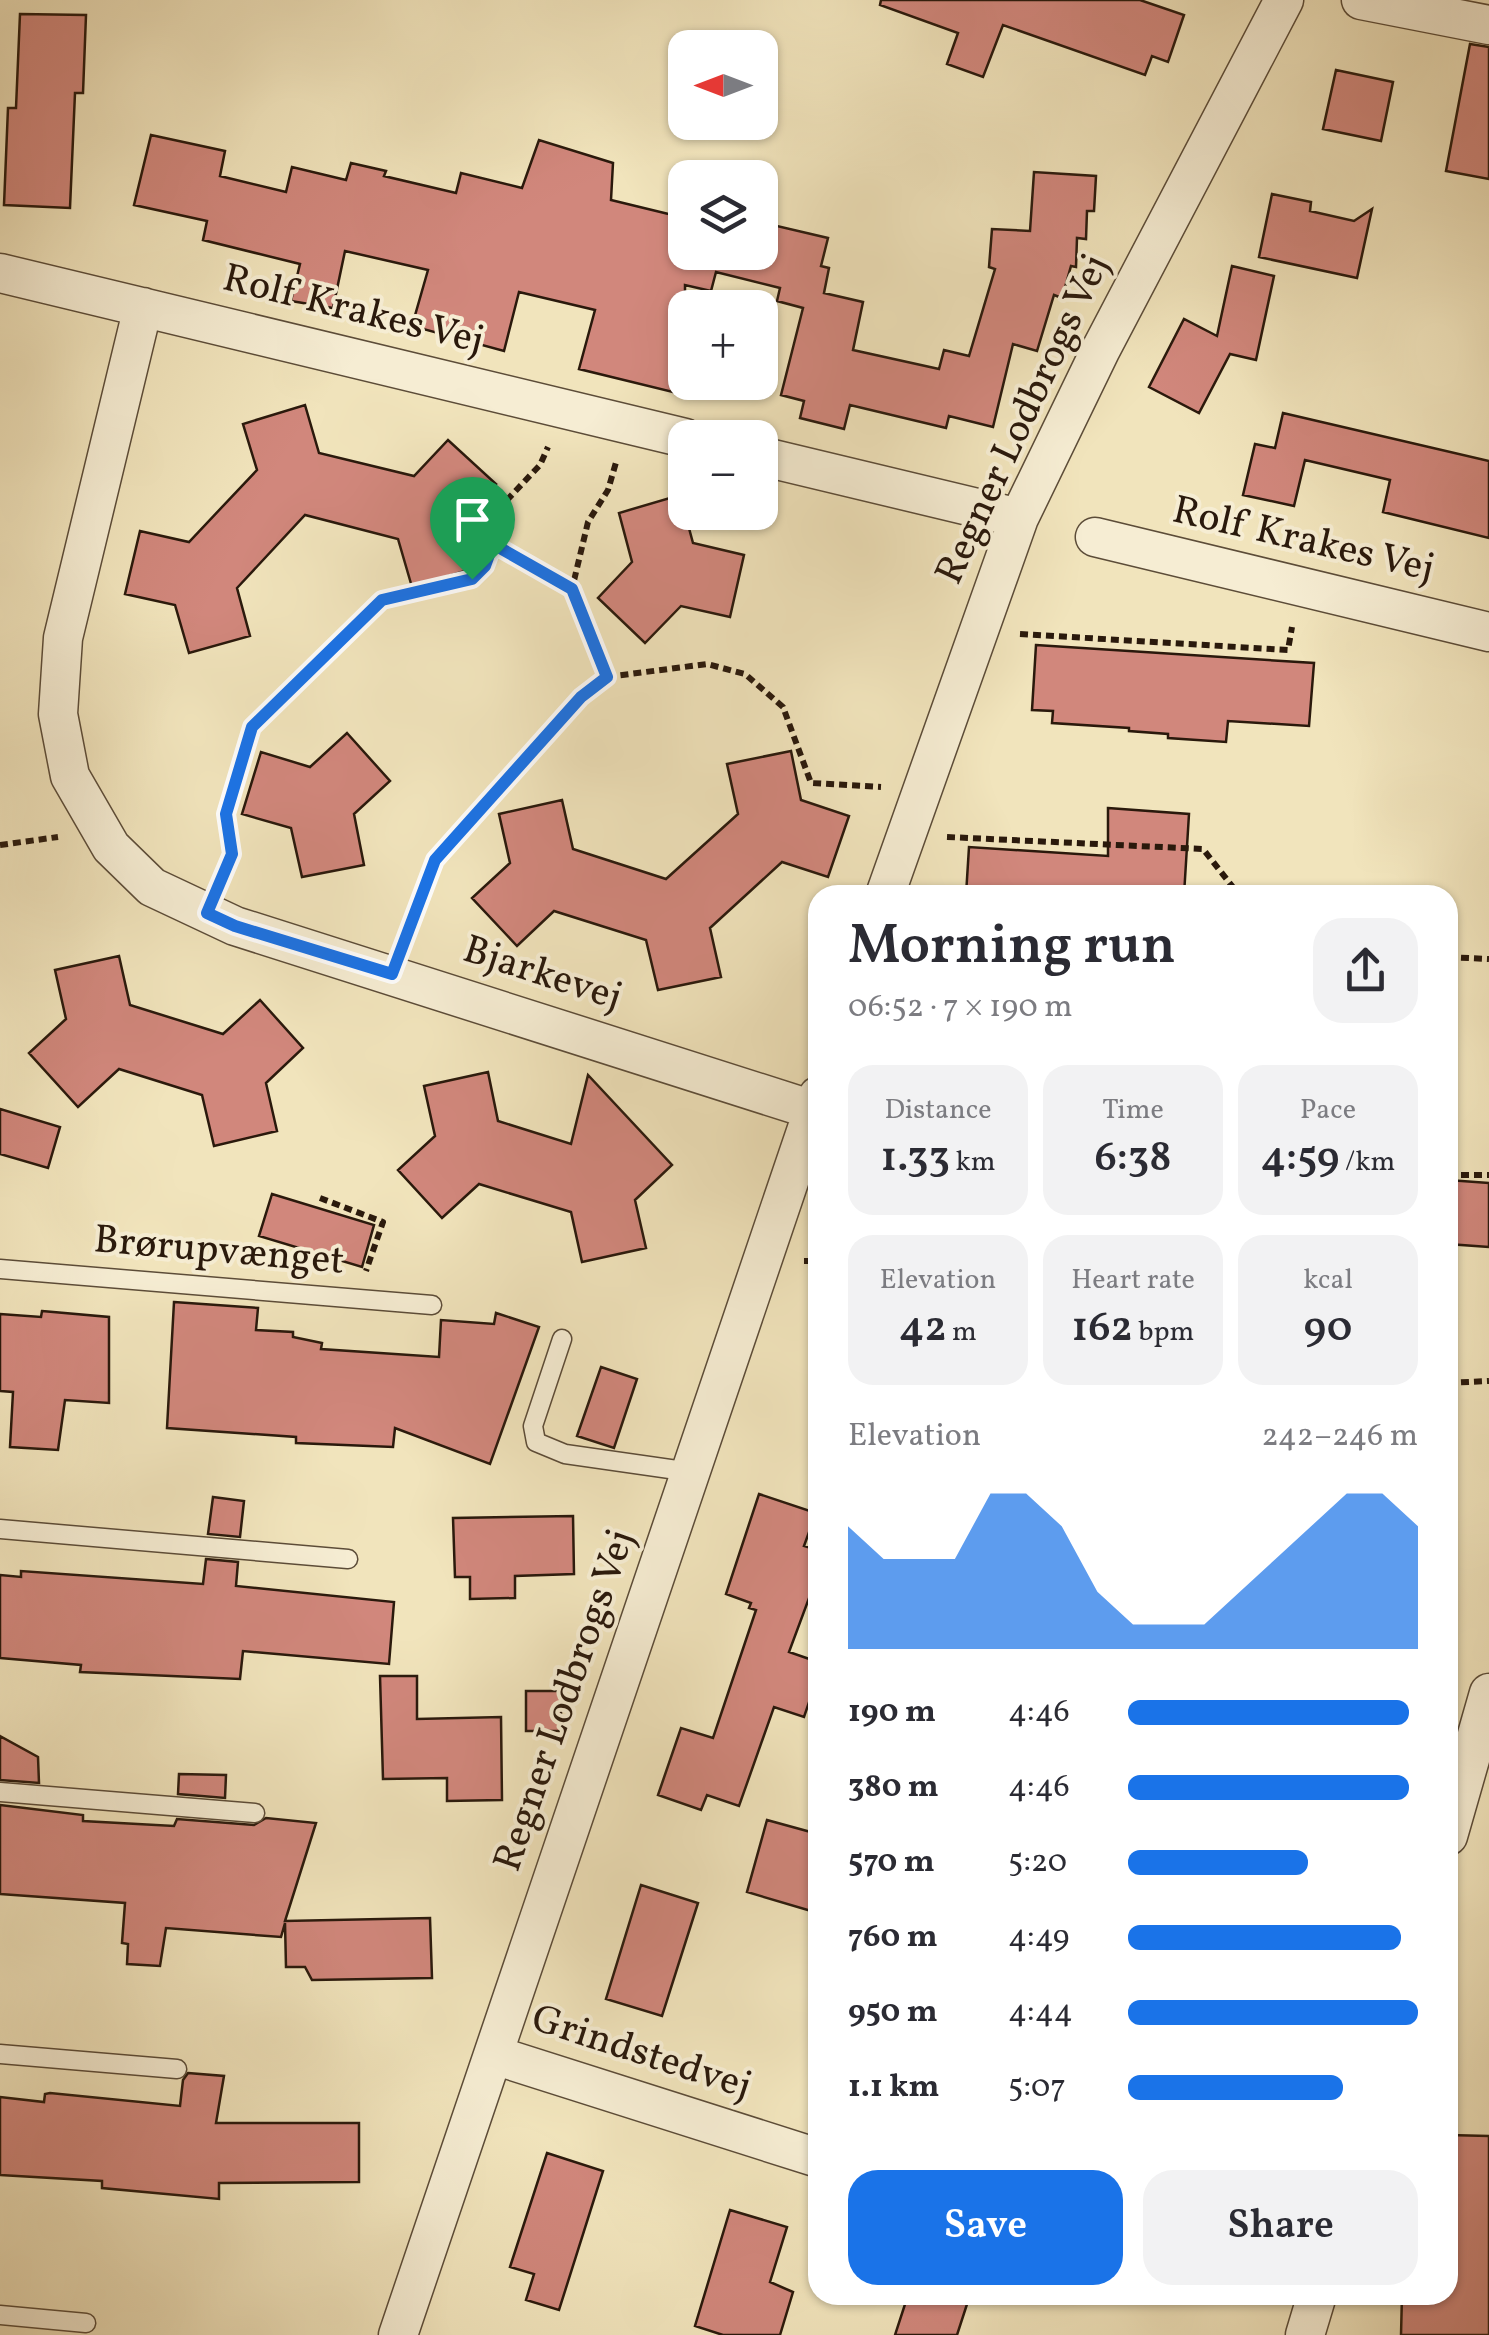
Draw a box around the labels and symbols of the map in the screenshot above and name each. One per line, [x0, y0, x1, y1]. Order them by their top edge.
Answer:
north arrow [668, 30, 778, 140]
street label: Regner Lodbrogs Vej [923, 246, 1125, 594]
street label: Rolf Krakes Vej [217, 252, 489, 370]
pin [430, 477, 515, 580]
street label: Rolf Krakes Vej [1167, 484, 1439, 598]
street label: Bjarkevej [456, 923, 628, 1027]
street label: Brørupvænget [91, 1213, 347, 1291]
street label: Regner Lodbrogs Vej [481, 1523, 651, 1879]
street label: Grindstedvej [524, 1992, 758, 2116]

